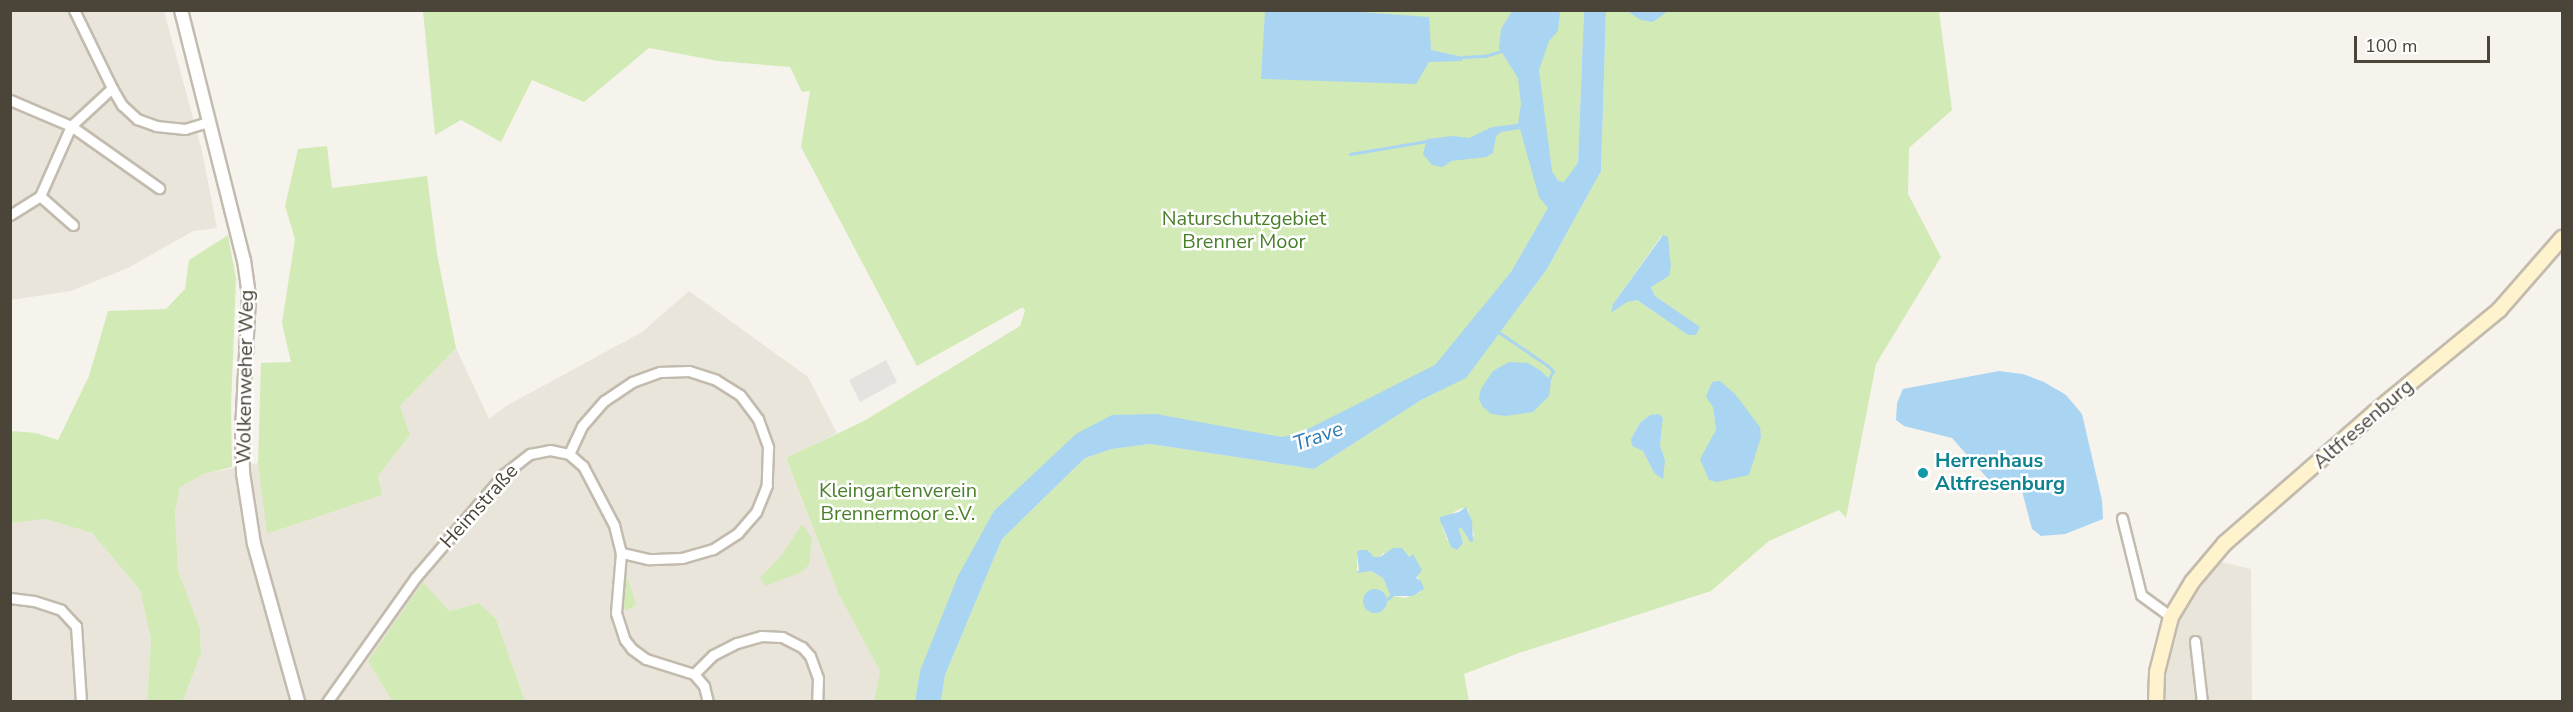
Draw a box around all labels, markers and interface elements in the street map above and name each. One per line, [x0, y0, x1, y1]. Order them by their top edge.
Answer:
scale bar [2357, 24, 2494, 62]
text: 100 m [2365, 34, 2417, 58]
park label: Naturschutzgebiet Brenner Moor [1162, 206, 1326, 253]
street label: Wolkenweher Weg [231, 290, 259, 464]
street label: Altfresenburg [2308, 374, 2418, 474]
water label: Trave [1290, 416, 1346, 456]
place label: Herrenhaus Altfresenburg [1935, 449, 2065, 496]
street label: Heimstraße [435, 459, 523, 553]
marker: Herrenhaus Altfresenburg [1916, 466, 1930, 480]
park label: Kleingartenverein Brennermoor e.V. [819, 479, 977, 526]

